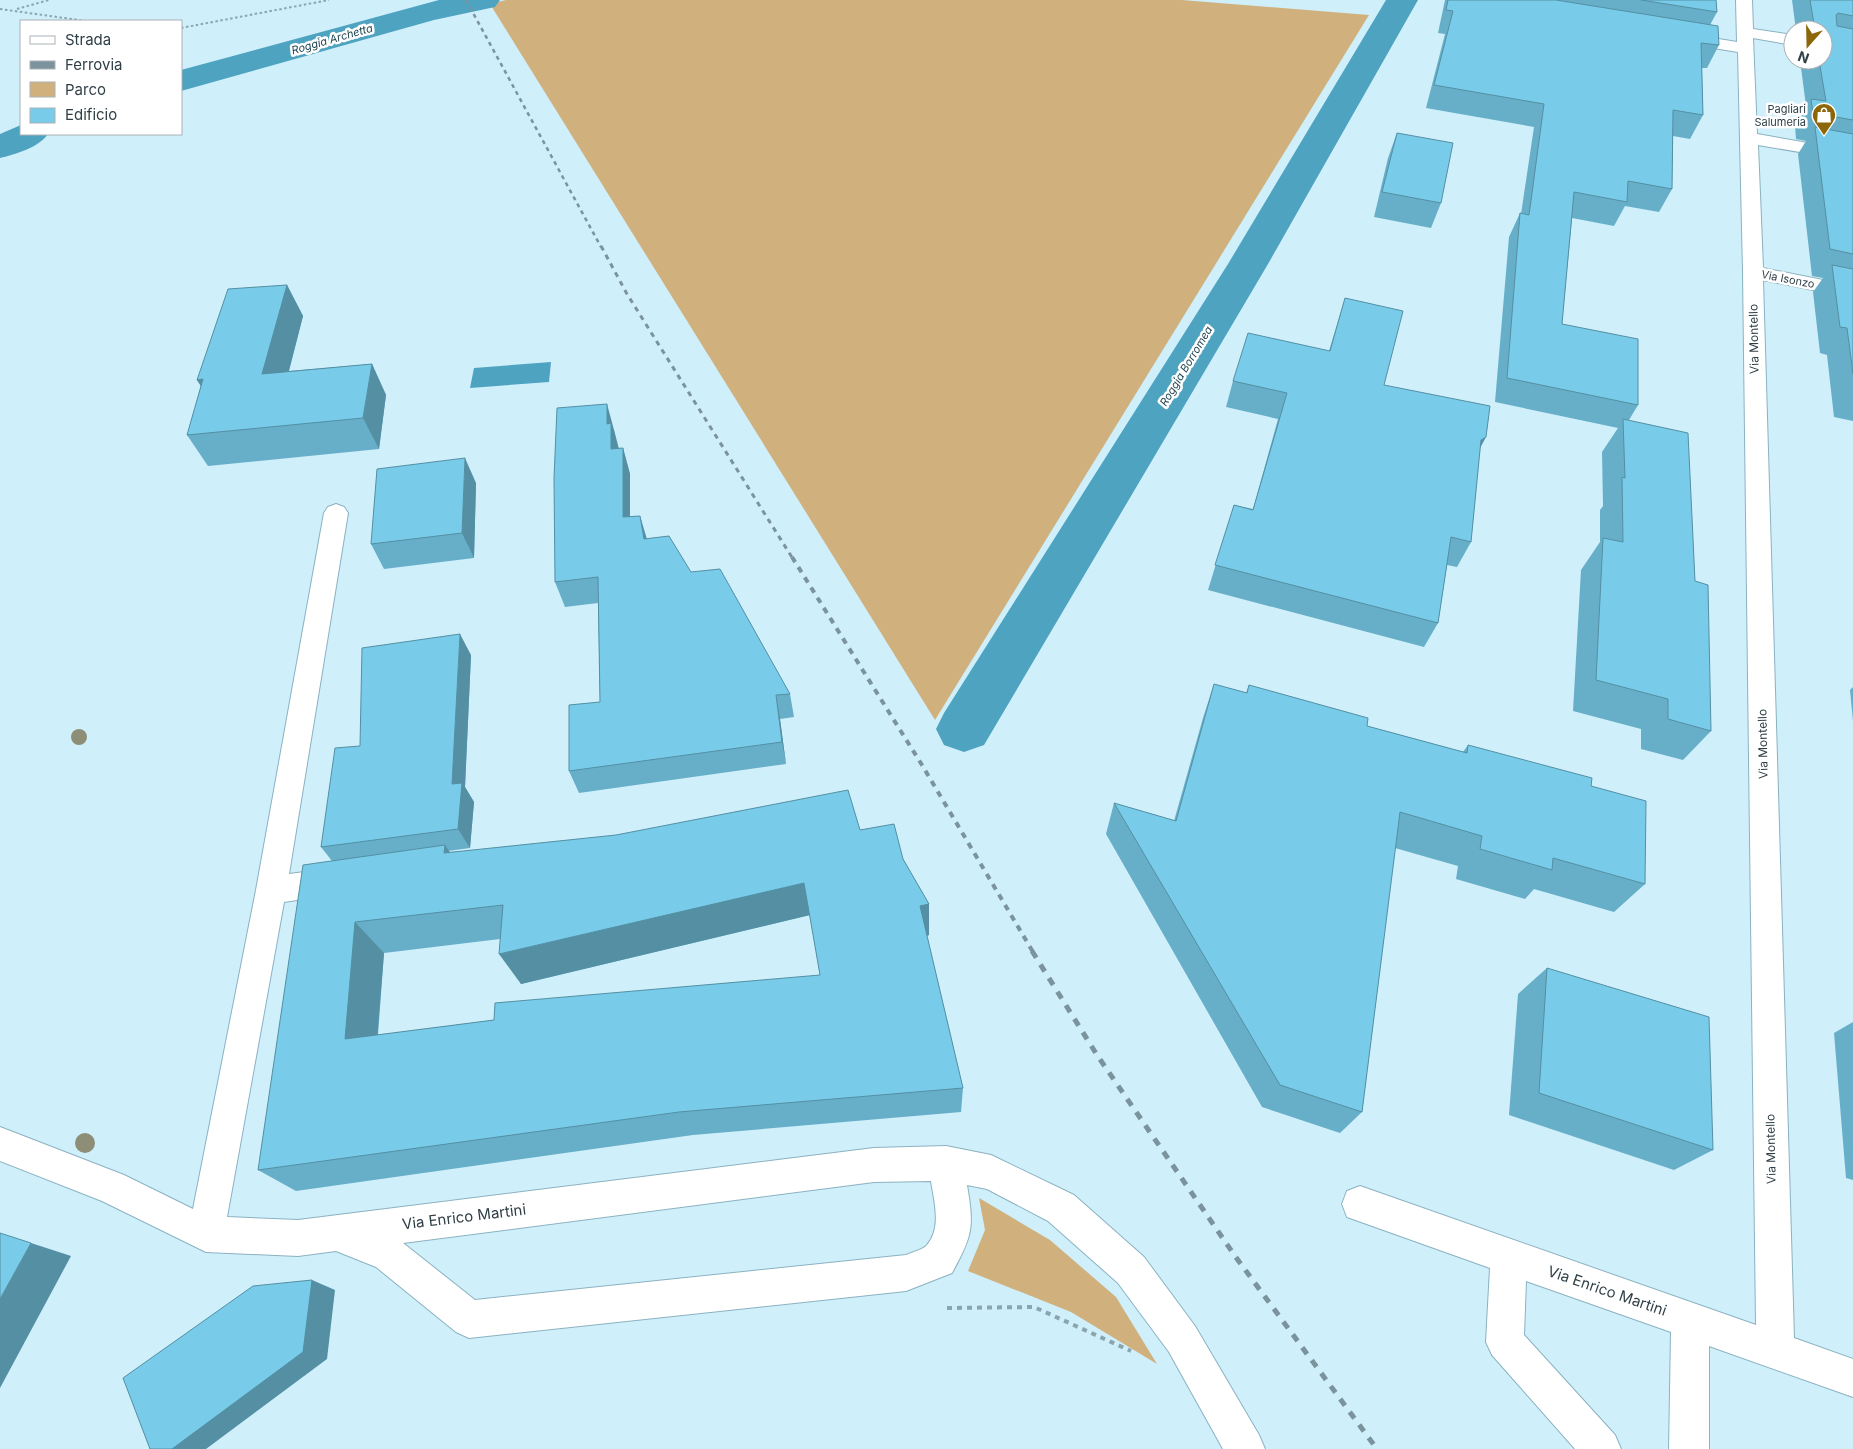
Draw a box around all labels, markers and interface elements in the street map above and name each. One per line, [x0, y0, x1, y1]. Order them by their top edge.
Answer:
legend [20, 20, 182, 135]
north arrow [1783, 20, 1833, 70]
water label: Roggia Archetta [290, 21, 374, 57]
text: Strada [65, 30, 111, 49]
text: N [1795, 48, 1811, 67]
text: Ferrovia [65, 55, 122, 74]
text: Parco [65, 80, 106, 99]
place label: Pagliari Salumeria [1754, 102, 1806, 129]
shop icon: Pagliari Salumeria [1811, 102, 1837, 136]
text: Edificio [65, 105, 117, 124]
street label: Via Isonzo [1760, 267, 1816, 291]
street label: Via Montello [1745, 304, 1762, 374]
water label: Roggia Borromea [1157, 323, 1216, 409]
street label: Via Montello [1754, 709, 1771, 779]
street label: Via Montello [1762, 1114, 1779, 1184]
street label: Via Enrico Martini [401, 1199, 527, 1234]
street label: Via Enrico Martini [1545, 1261, 1669, 1320]

